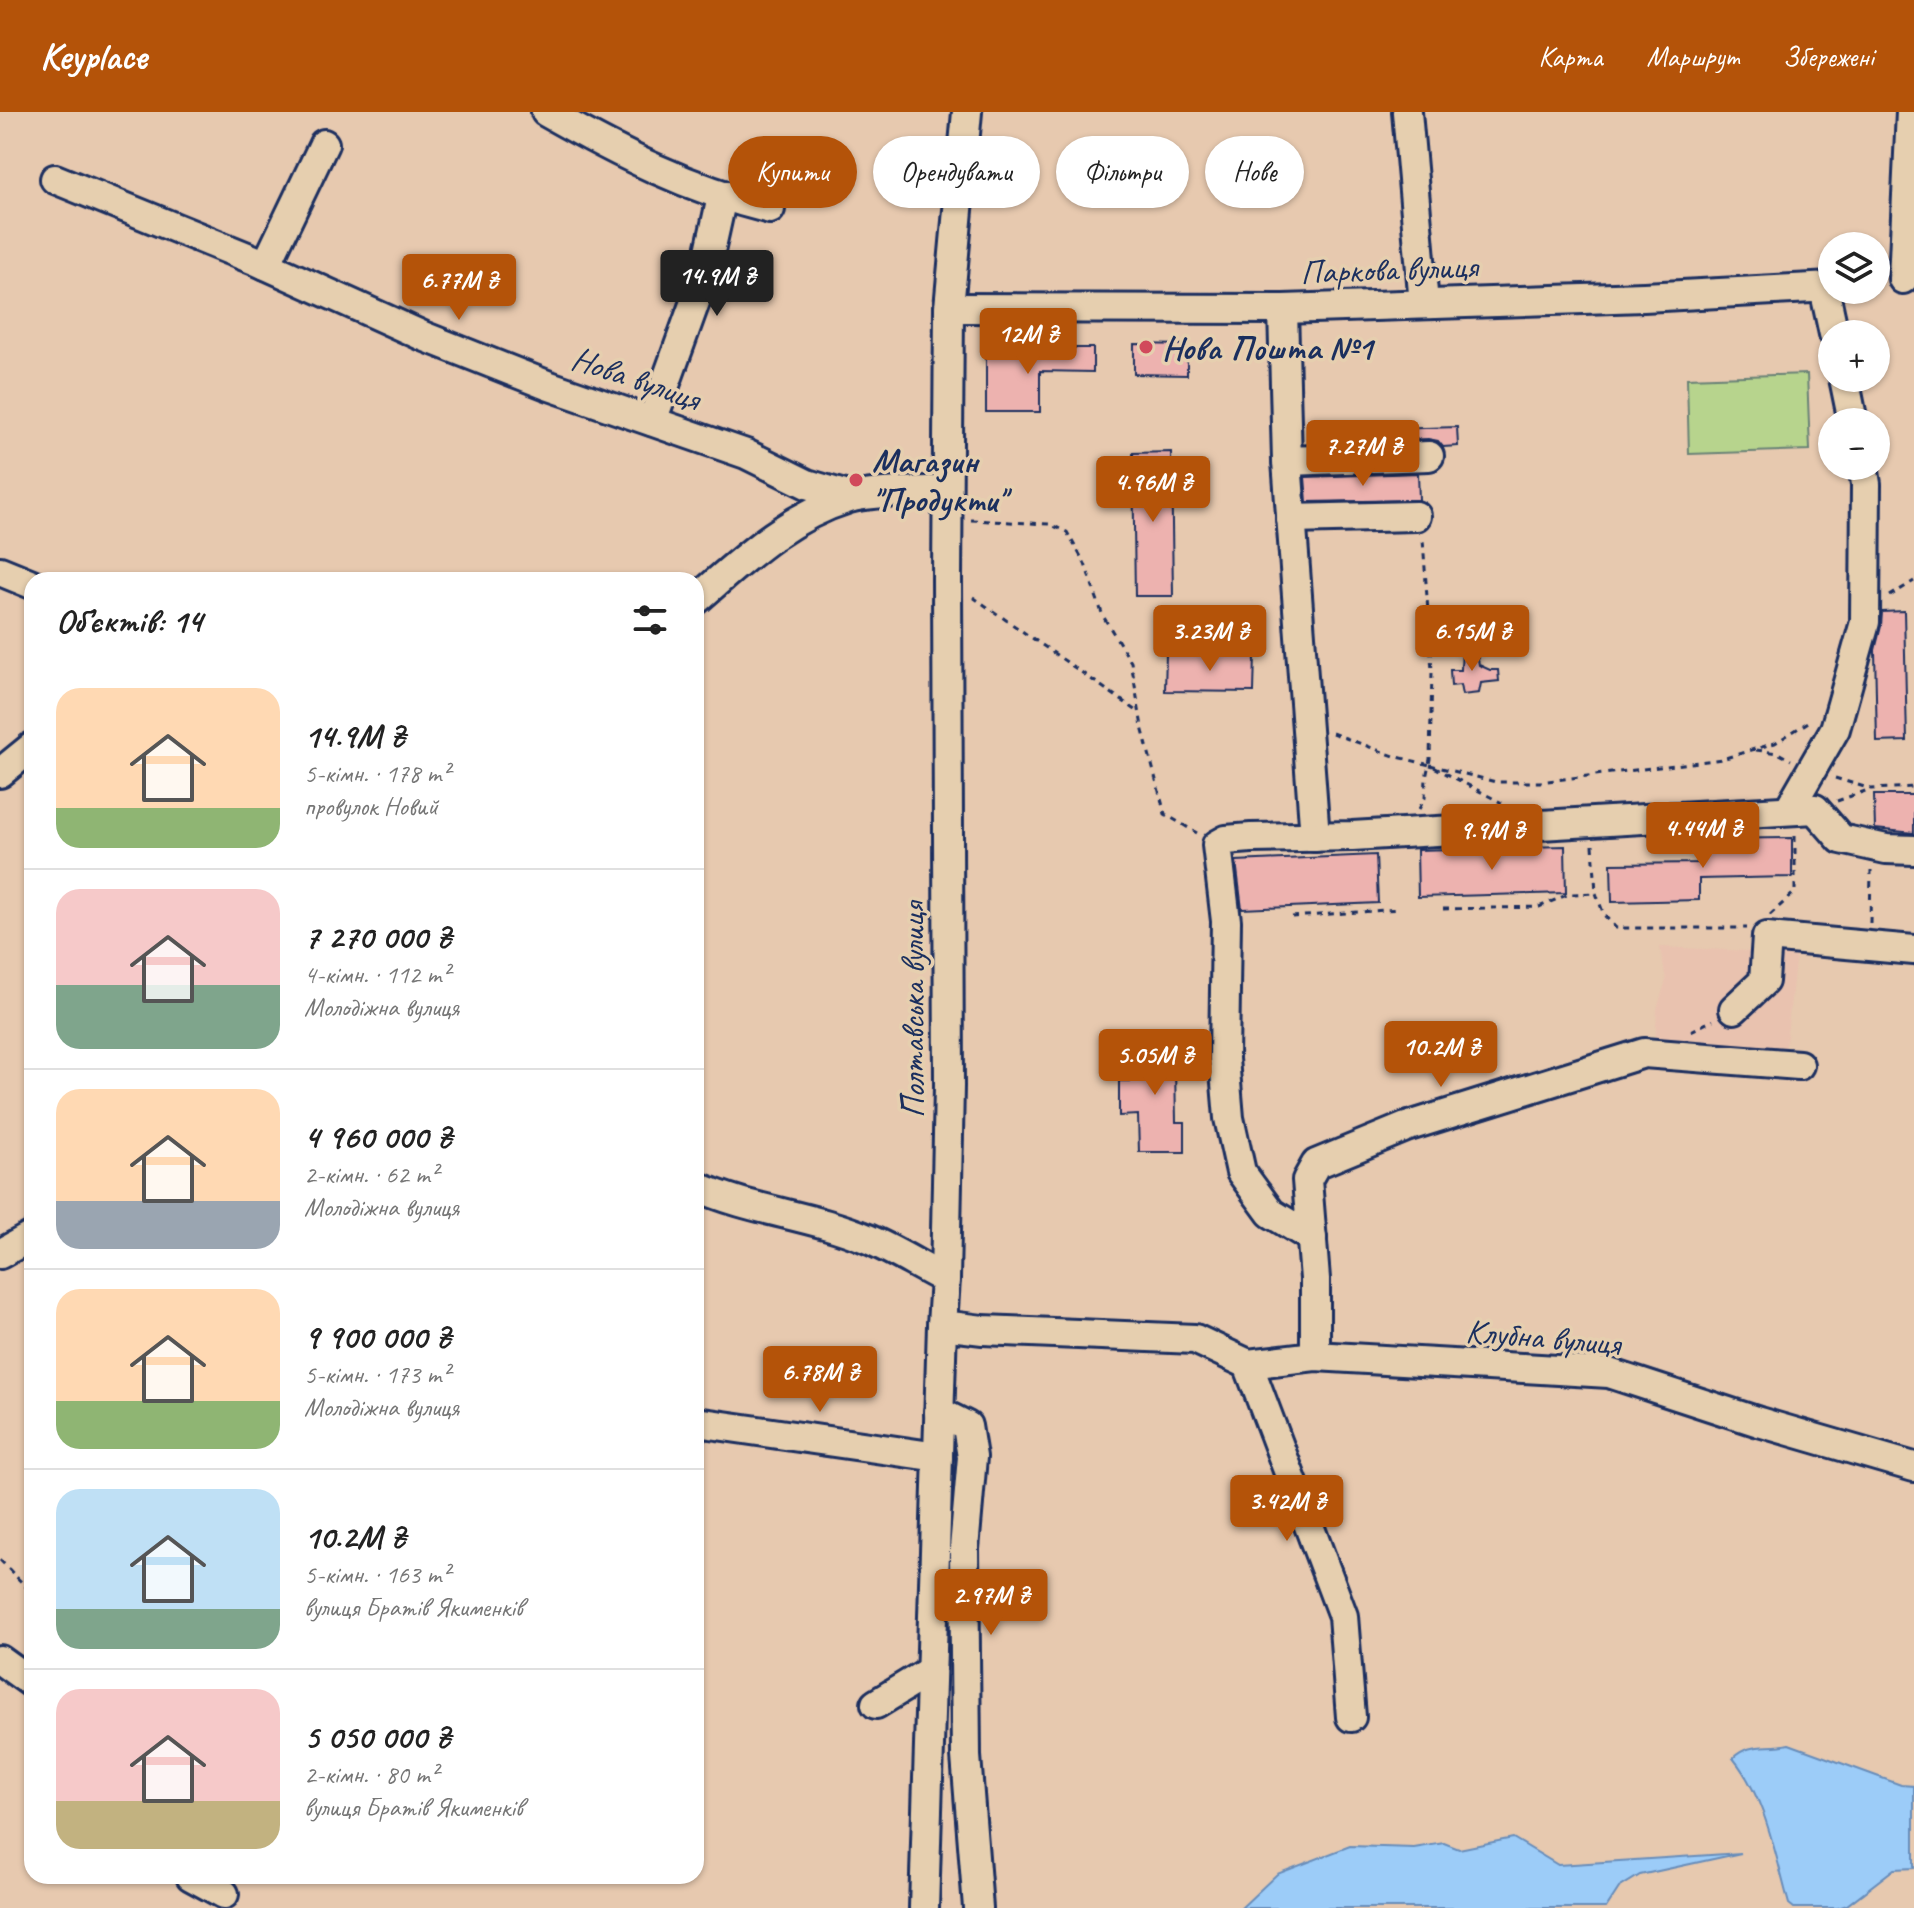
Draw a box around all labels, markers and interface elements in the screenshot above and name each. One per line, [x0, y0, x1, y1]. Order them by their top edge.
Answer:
text: Keyplace [40, 33, 147, 80]
text: Карта [1538, 39, 1602, 74]
text: Маршрут [1646, 39, 1739, 74]
text: Збережені [1783, 39, 1874, 74]
chip: Купити [728, 136, 857, 208]
chip: Орендувати [873, 136, 1040, 208]
chip: Фільтри [1056, 136, 1189, 208]
chip: Нове [1205, 136, 1304, 208]
map controls [1818, 232, 1890, 480]
button: layers [1818, 232, 1890, 304]
street label: Паркова вулиця [1300, 244, 1481, 294]
pin: 14.9M ₴ [643, 250, 791, 318]
pin: 6.77M ₴ [385, 254, 533, 322]
text: 14.9M ₴ [678, 259, 756, 292]
text: 6.77M ₴ [420, 263, 498, 296]
pin: 12M ₴ [972, 308, 1084, 376]
text: 12M ₴ [998, 317, 1058, 350]
button: + [1818, 320, 1890, 392]
place label: Нова Пошта №1 [1162, 326, 1376, 369]
street label: Нова вулиця [566, 336, 708, 421]
marker: Нова Пошта №1 [1137, 338, 1155, 356]
button: − [1818, 408, 1890, 480]
pin: 7.27M ₴ [1289, 420, 1437, 488]
text: 7.27M ₴ [1324, 429, 1402, 462]
place label: Магазин "Продукти" [872, 439, 1012, 521]
pin: 4.96M ₴ [1079, 456, 1227, 524]
text: 4.96M ₴ [1114, 465, 1192, 498]
marker: Магазин "Продукти" [847, 471, 865, 489]
icon: filters [628, 598, 672, 642]
text: Об’єктів: 14 [56, 599, 202, 642]
pin: 3.23M ₴ [1136, 605, 1284, 673]
pin: 6.15M ₴ [1398, 605, 1546, 673]
text: 3.23M ₴ [1171, 614, 1249, 647]
text: 6.15M ₴ [1433, 614, 1511, 647]
text: 14.9M ₴ [304, 714, 405, 757]
icon: home [120, 720, 216, 816]
text: 5-кімн. · 178 m² [304, 757, 450, 790]
text: провулок Новий [304, 790, 438, 823]
pin: 4.44M ₴ [1629, 802, 1777, 870]
pin: 9.9M ₴ [1427, 804, 1557, 872]
text: 4.44M ₴ [1664, 811, 1742, 844]
text: 9.9M ₴ [1459, 813, 1525, 846]
street label: Полтавська вулиця [891, 899, 934, 1118]
text: 7 270 000 ₴ [304, 915, 451, 958]
icon: home [120, 921, 216, 1017]
text: 4-кімн. · 112 m² [304, 958, 450, 991]
text: Молодіжна вулиця [304, 991, 459, 1024]
pin: 10.2M ₴ [1367, 1021, 1515, 1089]
pin: 5.05M ₴ [1081, 1029, 1229, 1097]
text: 10.2M ₴ [1402, 1030, 1480, 1063]
text: 5.05M ₴ [1117, 1038, 1193, 1071]
text: 4 960 000 ₴ [304, 1115, 452, 1158]
icon: home [120, 1121, 216, 1217]
text: 2-кімн. · 62 m² [304, 1158, 438, 1191]
text: Молодіжна вулиця [304, 1191, 459, 1224]
street label: Клубна вулиця [1464, 1309, 1624, 1365]
text: 9 900 000 ₴ [304, 1315, 451, 1358]
icon: home [120, 1321, 216, 1417]
pin: 6.78M ₴ [746, 1346, 894, 1414]
text: 6.78M ₴ [781, 1355, 859, 1388]
text: 5-кімн. · 173 m² [304, 1358, 450, 1391]
text: Молодіжна вулиця [304, 1391, 459, 1424]
pin: 3.42M ₴ [1213, 1475, 1361, 1543]
text: 3.42M ₴ [1248, 1484, 1326, 1517]
text: 10.2M ₴ [304, 1515, 405, 1558]
icon: home [120, 1521, 216, 1617]
text: 5-кімн. · 163 m² [304, 1558, 450, 1591]
pin: 2.97M ₴ [917, 1569, 1065, 1637]
text: 2.97M ₴ [952, 1578, 1030, 1611]
text: вулиця Братів Якименків [304, 1591, 523, 1624]
text: 5 050 000 ₴ [304, 1715, 450, 1758]
icon: home [120, 1721, 216, 1817]
text: 2-кімн. · 80 m² [304, 1758, 438, 1791]
text: вулиця Братів Якименків [304, 1791, 523, 1824]

